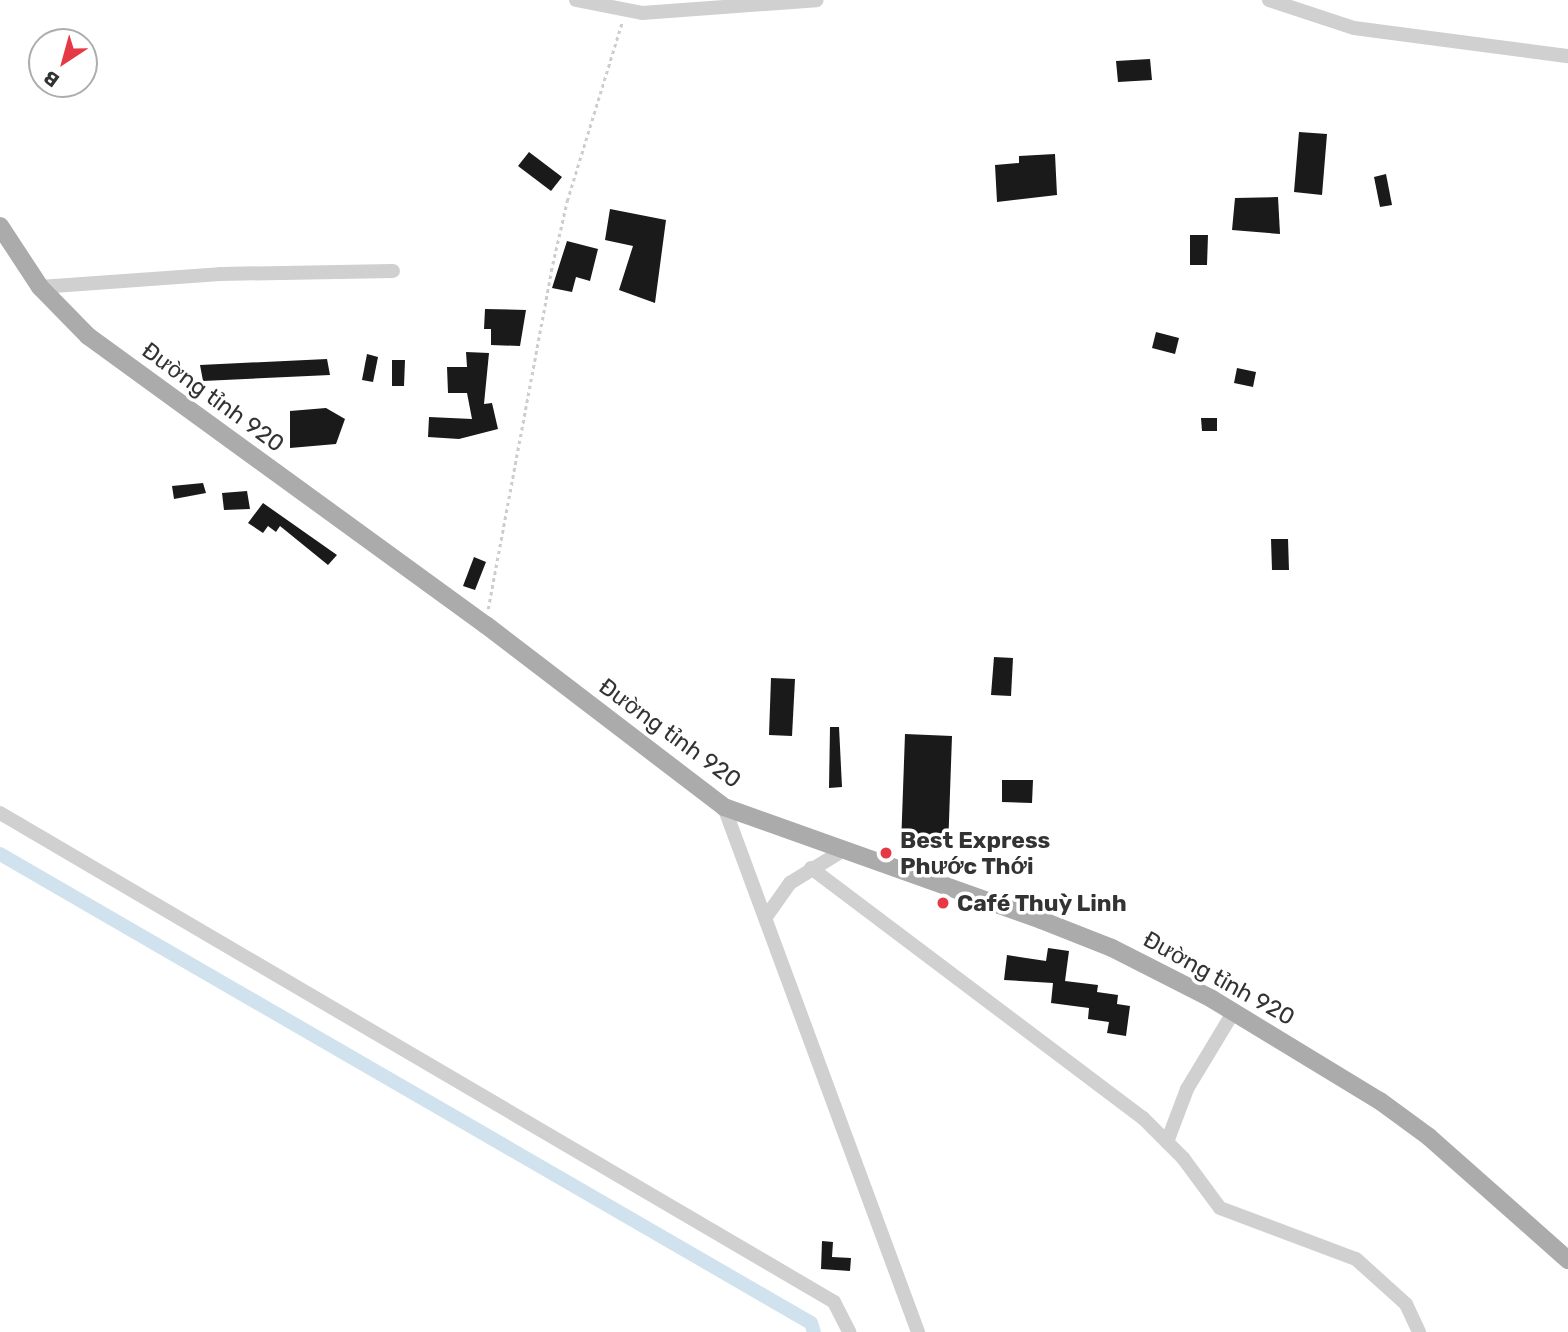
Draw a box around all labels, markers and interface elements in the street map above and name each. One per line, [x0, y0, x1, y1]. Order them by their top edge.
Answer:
north arrow [28, 28, 98, 98]
text: B [39, 66, 64, 92]
street label: Đường tỉnh 920 [136, 336, 290, 458]
street label: Đường tỉnh 920 [593, 672, 747, 794]
place label: Best Express Phước Thới [900, 826, 1050, 880]
marker: Best Express Phước Thới [878, 845, 894, 861]
place label: Café Thuỳ Linh [957, 889, 1128, 917]
marker: Café Thuỳ Linh [935, 895, 951, 911]
street label: Đường tỉnh 920 [1138, 925, 1300, 1031]

